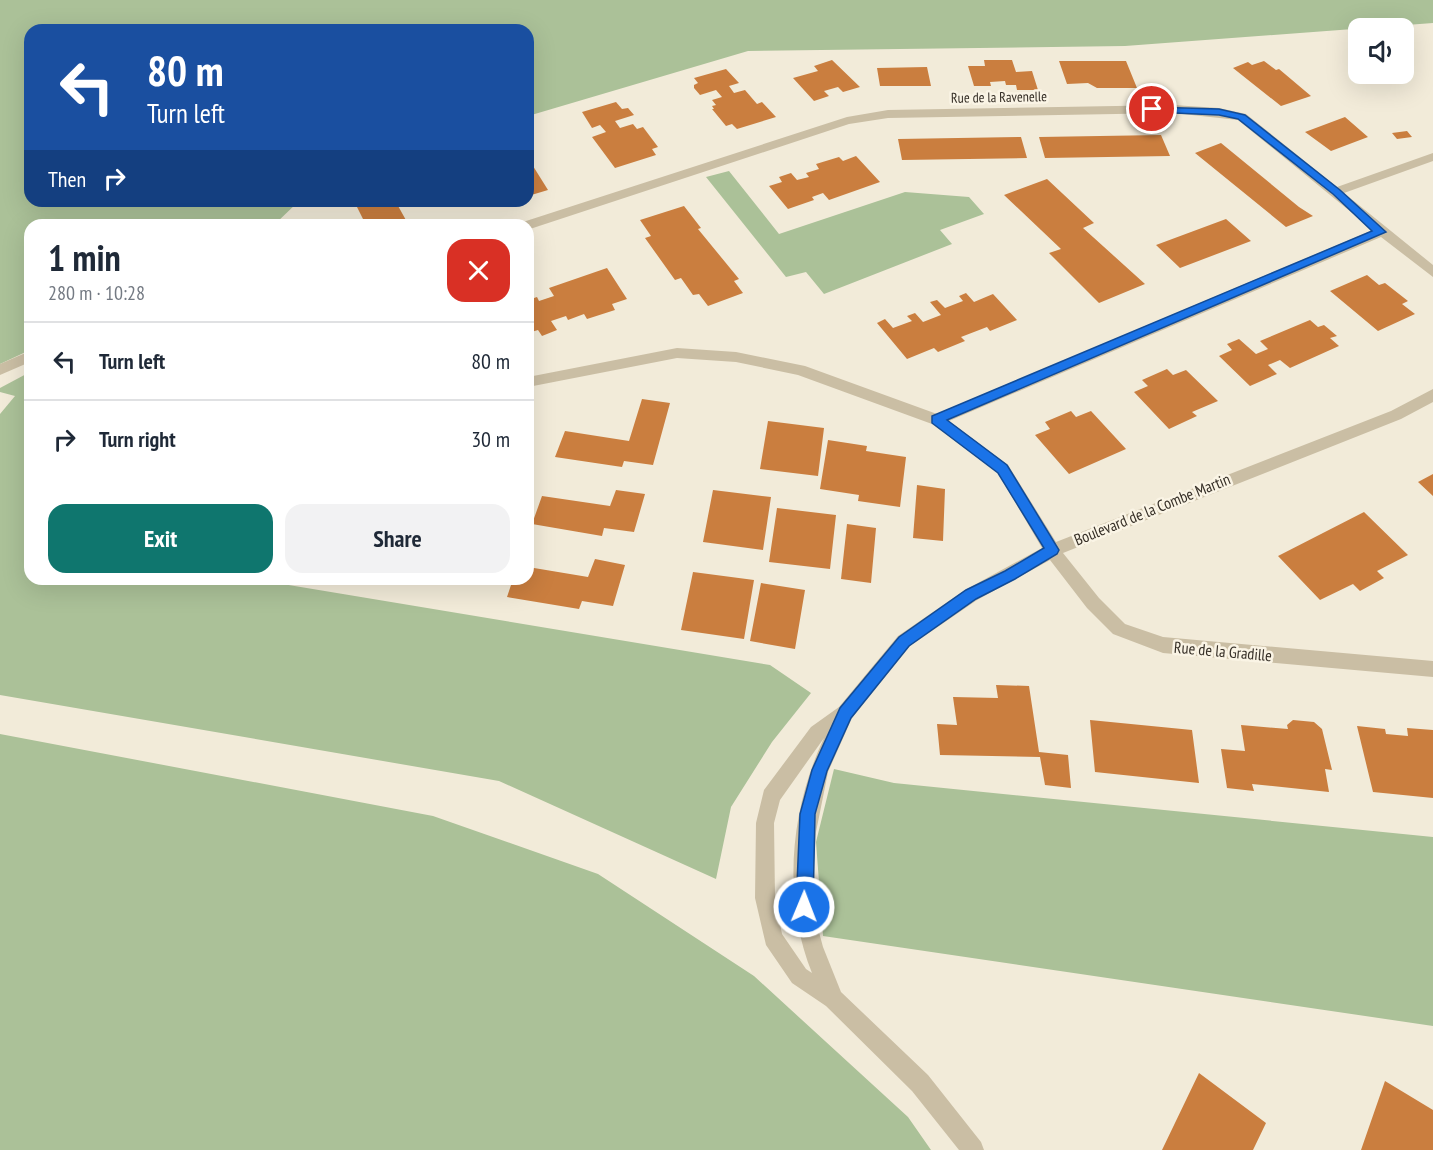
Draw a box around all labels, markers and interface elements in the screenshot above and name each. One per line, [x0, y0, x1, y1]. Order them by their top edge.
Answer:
map controls [1348, 18, 1414, 84]
button: sound [1348, 18, 1414, 84]
text: 80 m [147, 43, 224, 98]
icon: left [48, 48, 126, 126]
pin [1126, 83, 1177, 134]
street label: Rue de la Ravenelle [951, 87, 1047, 107]
icon: arrive [1135, 92, 1168, 125]
text: Turn left [147, 96, 225, 130]
icon: right [98, 162, 131, 195]
text: Then [48, 165, 86, 193]
text: 1 min [48, 234, 121, 281]
button: close [447, 239, 510, 302]
text: 280 m · 10:28 [48, 280, 145, 306]
icon: left [48, 345, 81, 378]
text: Turn left [99, 347, 165, 375]
text: 80 m [471, 347, 510, 375]
icon: right [48, 423, 81, 456]
text: Turn right [99, 425, 176, 453]
text: 30 m [471, 425, 510, 453]
street label: Boulevard de la Combe Martin [1071, 469, 1233, 549]
button: Exit [48, 504, 273, 573]
button: Share [285, 504, 510, 573]
street label: Rue de la Gradille [1173, 637, 1273, 665]
position arrow [772, 875, 836, 939]

